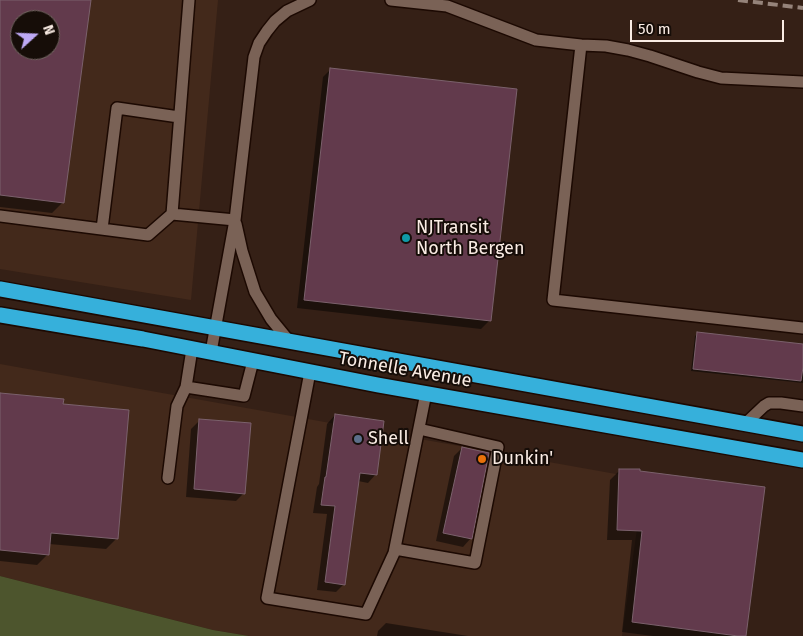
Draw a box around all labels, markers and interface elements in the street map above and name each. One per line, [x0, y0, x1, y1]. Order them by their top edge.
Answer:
north arrow [10, 10, 60, 60]
scale bar [633, 10, 787, 42]
text: 50 m [638, 20, 671, 38]
text: N [39, 23, 58, 37]
place label: NJTransit North Bergen [416, 217, 524, 260]
marker: NJTransit North Bergen [400, 232, 412, 244]
street label: Tonnelle Avenue [337, 348, 473, 392]
place label: Shell [368, 428, 409, 450]
marker: Shell [352, 433, 364, 445]
place label: Dunkin' [492, 448, 553, 470]
marker: Dunkin' [476, 453, 488, 465]

